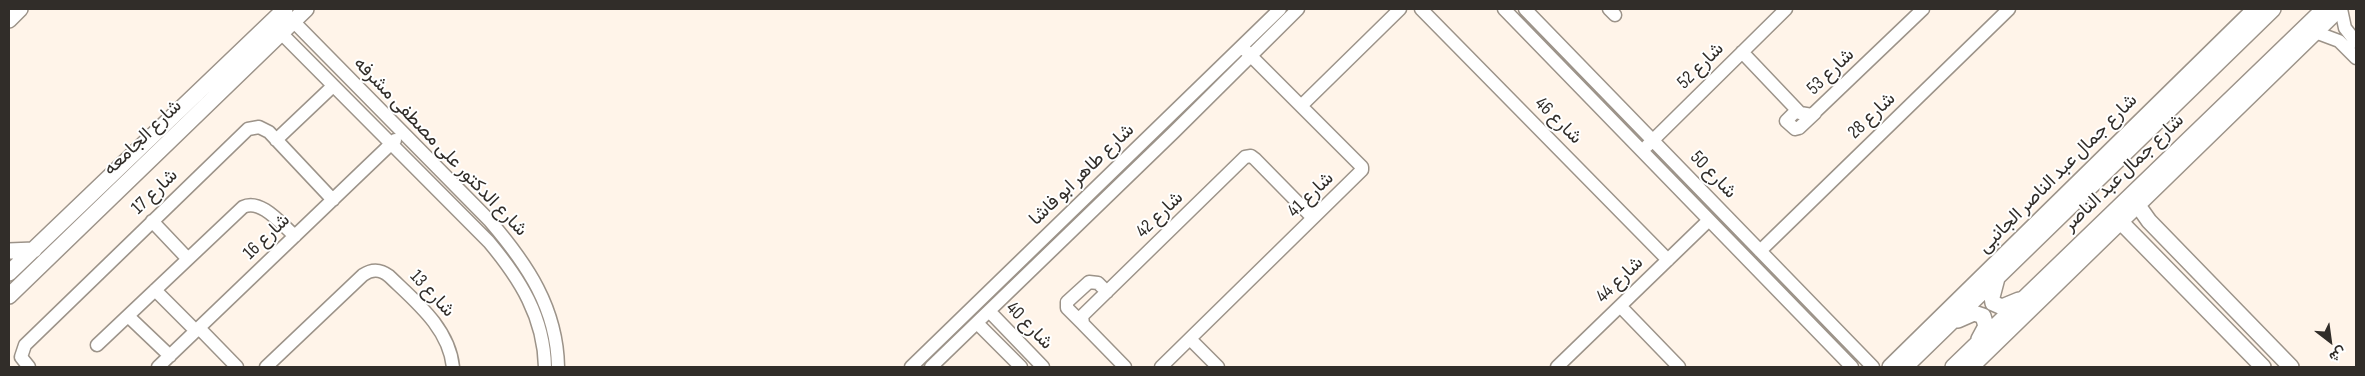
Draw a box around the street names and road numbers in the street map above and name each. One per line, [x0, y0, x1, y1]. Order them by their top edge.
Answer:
street label: شارع 52 [1673, 38, 1729, 94]
street label: شارع 53 [1803, 44, 1859, 100]
street label: شارع الدكتور على مصطفى مشرفه [348, 53, 532, 241]
street label: شارع 28 [1843, 88, 1901, 144]
street label: شارع جمال عبد الناصر الجانبى [1974, 90, 2142, 258]
street label: شارع 46 [1530, 93, 1586, 149]
street label: شارع الجامعه [99, 95, 187, 181]
street label: شارع جمال عبد الناصر [2059, 110, 2189, 236]
street label: شارع طاهر ابو فاشا [1025, 119, 1139, 231]
street label: شارع 50 [1685, 146, 1741, 204]
street label: شارع 17 [127, 165, 183, 219]
street label: شارع 41 [1283, 167, 1339, 223]
street label: شارع 42 [1132, 187, 1188, 243]
street label: شارع 16 [239, 209, 295, 265]
street label: شارع 44 [1592, 252, 1648, 308]
street label: شارع 13 [405, 266, 459, 322]
street label: شارع 40 [1001, 297, 1057, 355]

